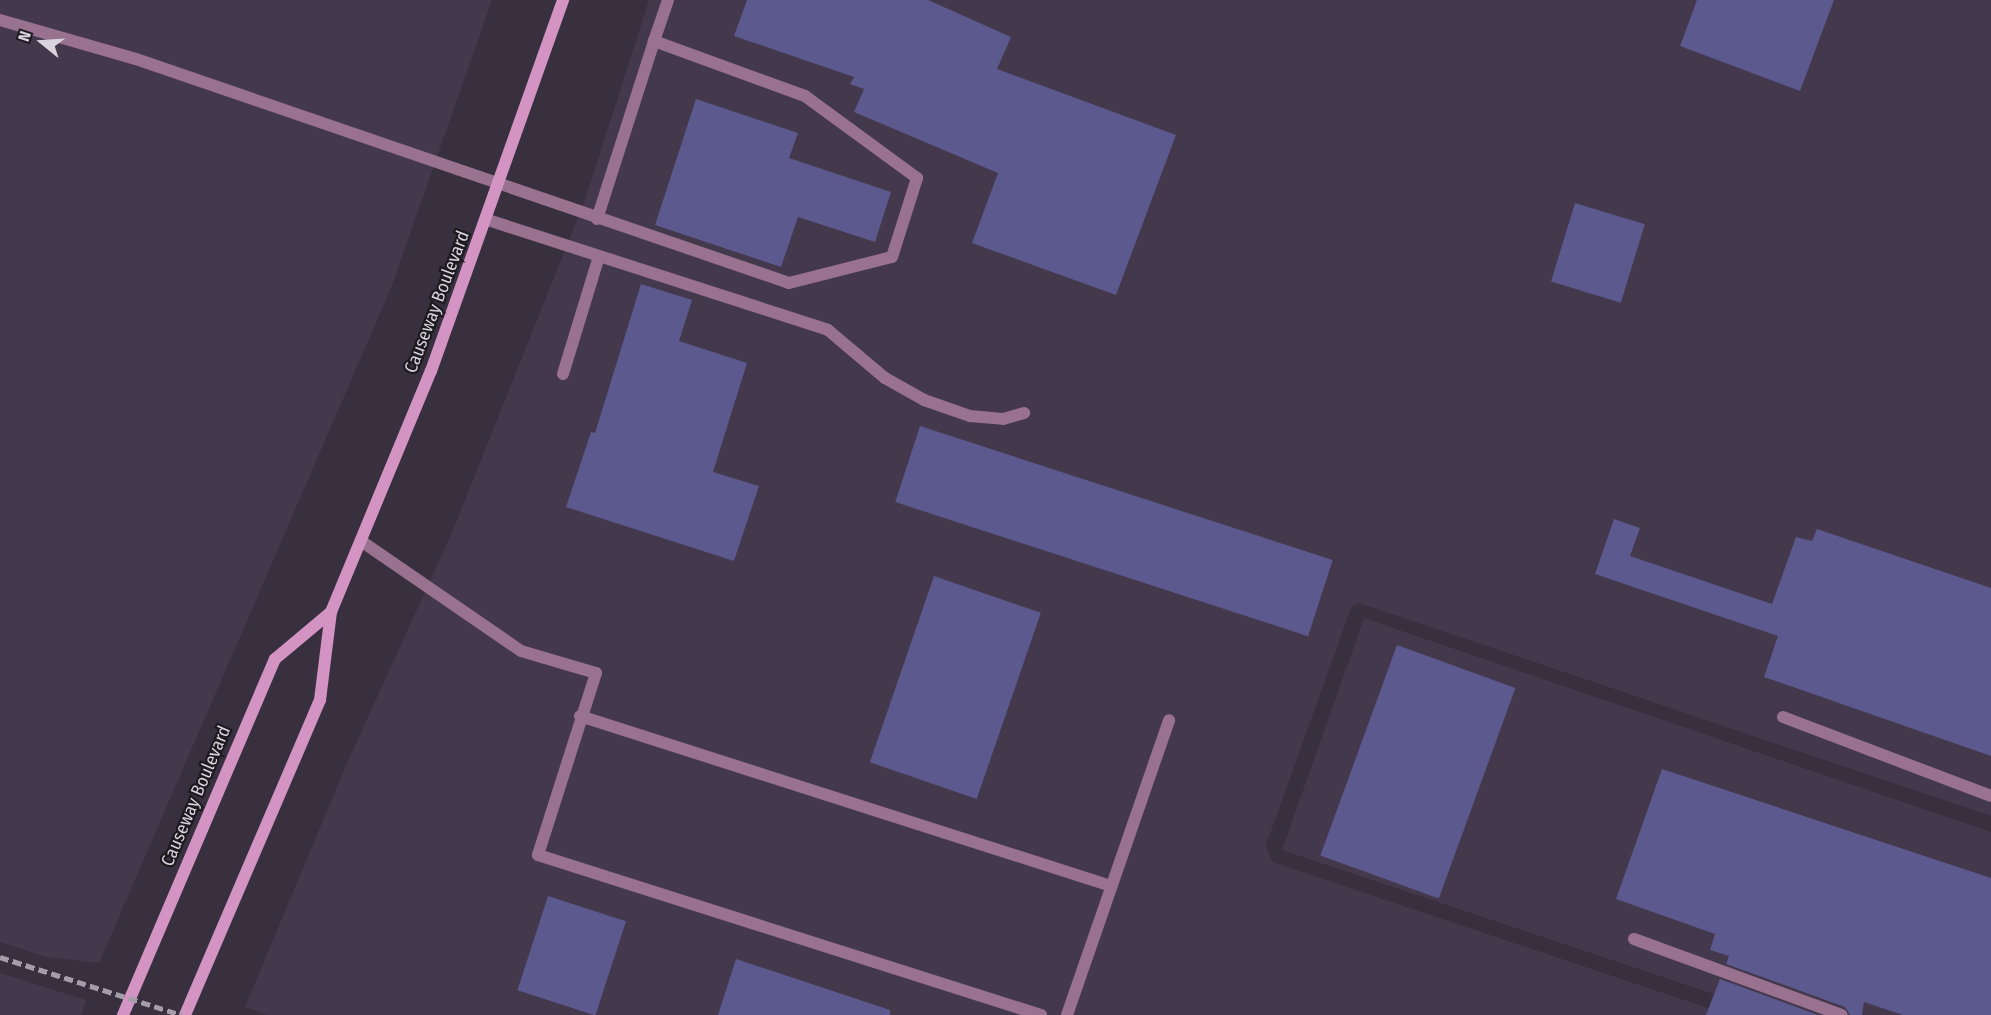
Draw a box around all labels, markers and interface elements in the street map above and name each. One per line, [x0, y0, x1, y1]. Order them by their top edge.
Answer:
north arrow [12, 12, 72, 72]
text: N [14, 29, 35, 44]
street label: Causeway Boulevard [400, 228, 474, 376]
street label: Causeway Boulevard [157, 723, 235, 869]

